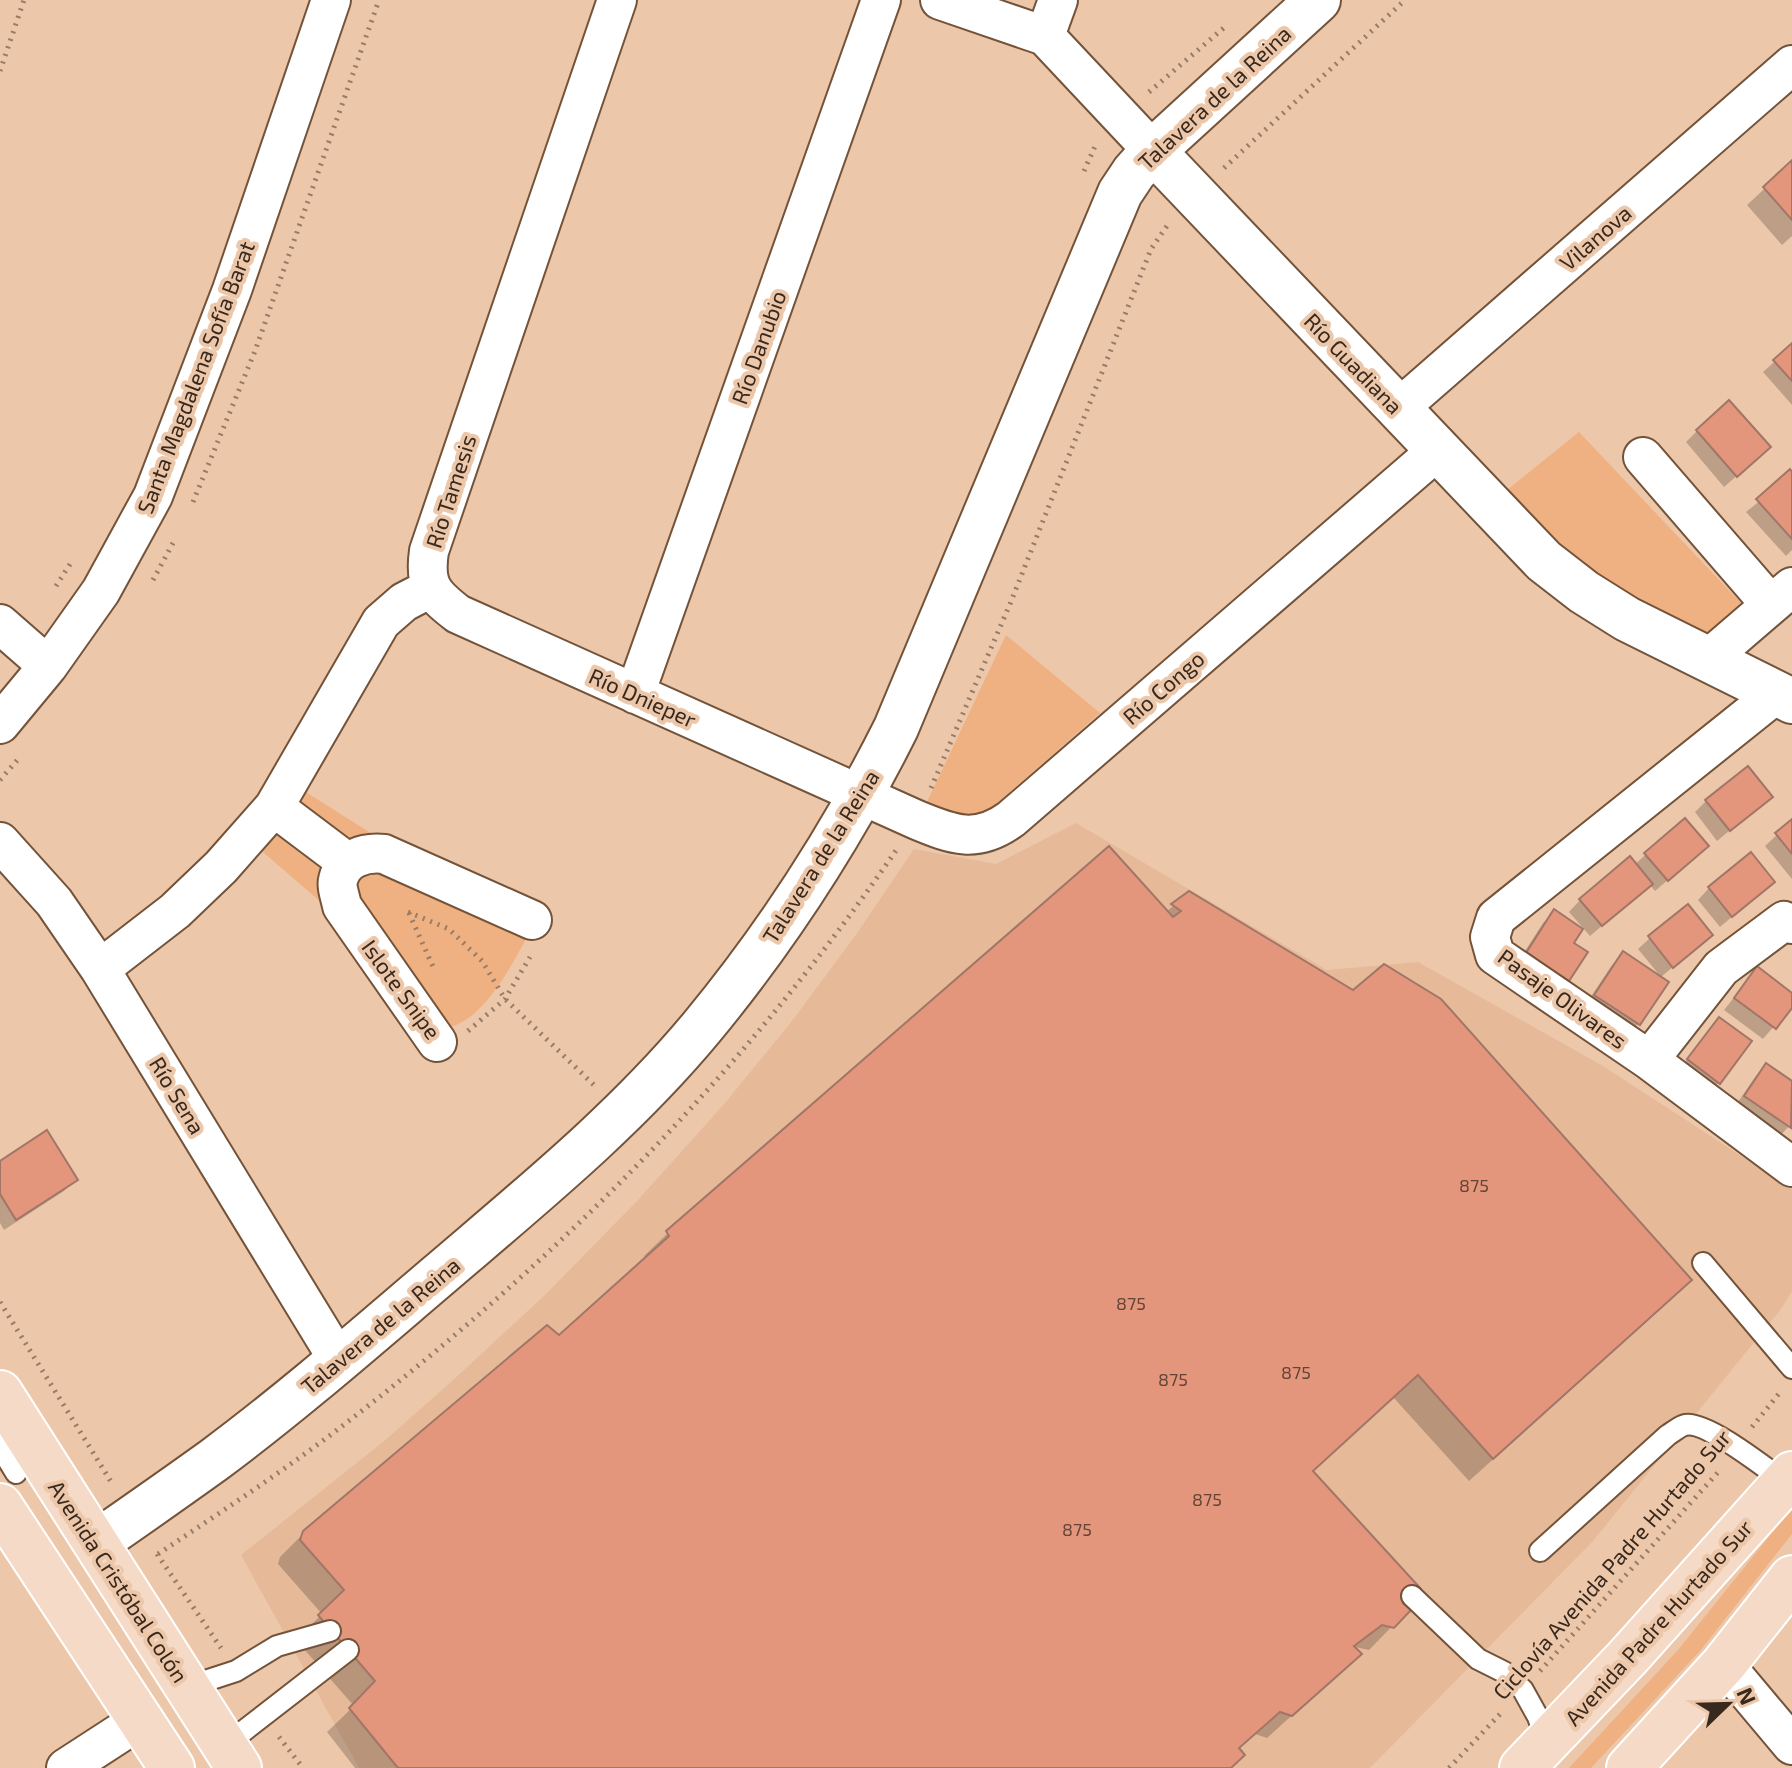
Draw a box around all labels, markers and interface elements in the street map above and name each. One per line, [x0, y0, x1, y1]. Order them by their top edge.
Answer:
street label: Talavera de la Reina [1132, 20, 1296, 174]
street label: Vilanova [1554, 199, 1636, 275]
street label: Santa Magdalena Sofía Barat [131, 237, 259, 517]
street label: Río Danubio [725, 287, 791, 407]
street label: Río Guadiana [1300, 307, 1408, 419]
street label: Río Tamesis [419, 431, 481, 551]
street label: Río Congo [1117, 645, 1209, 729]
street label: Río Dnieper [585, 662, 701, 732]
street label: Talavera de la Reina [756, 765, 884, 947]
street label: Islote Snipe [357, 934, 447, 1044]
street label: Pasaje Olivares [1493, 943, 1632, 1054]
street label: Río Sena [145, 1052, 211, 1138]
house number: 875 [1459, 1174, 1489, 1196]
street label: Talavera de la Reina [295, 1251, 465, 1399]
house number: 875 [1116, 1292, 1146, 1314]
house number: 875 [1281, 1361, 1311, 1383]
house number: 875 [1158, 1368, 1188, 1390]
street label: Ciclovía Avenida Padre Hurtado Sur [1486, 1424, 1736, 1704]
street label: Avenida Cristóbal Colón [44, 1475, 194, 1687]
house number: 875 [1192, 1488, 1222, 1510]
street label: Avenida Padre Hurtado Sur [1559, 1514, 1757, 1730]
house number: 875 [1062, 1518, 1092, 1540]
north arrow [1688, 1664, 1768, 1744]
text: N [1732, 1683, 1762, 1708]

